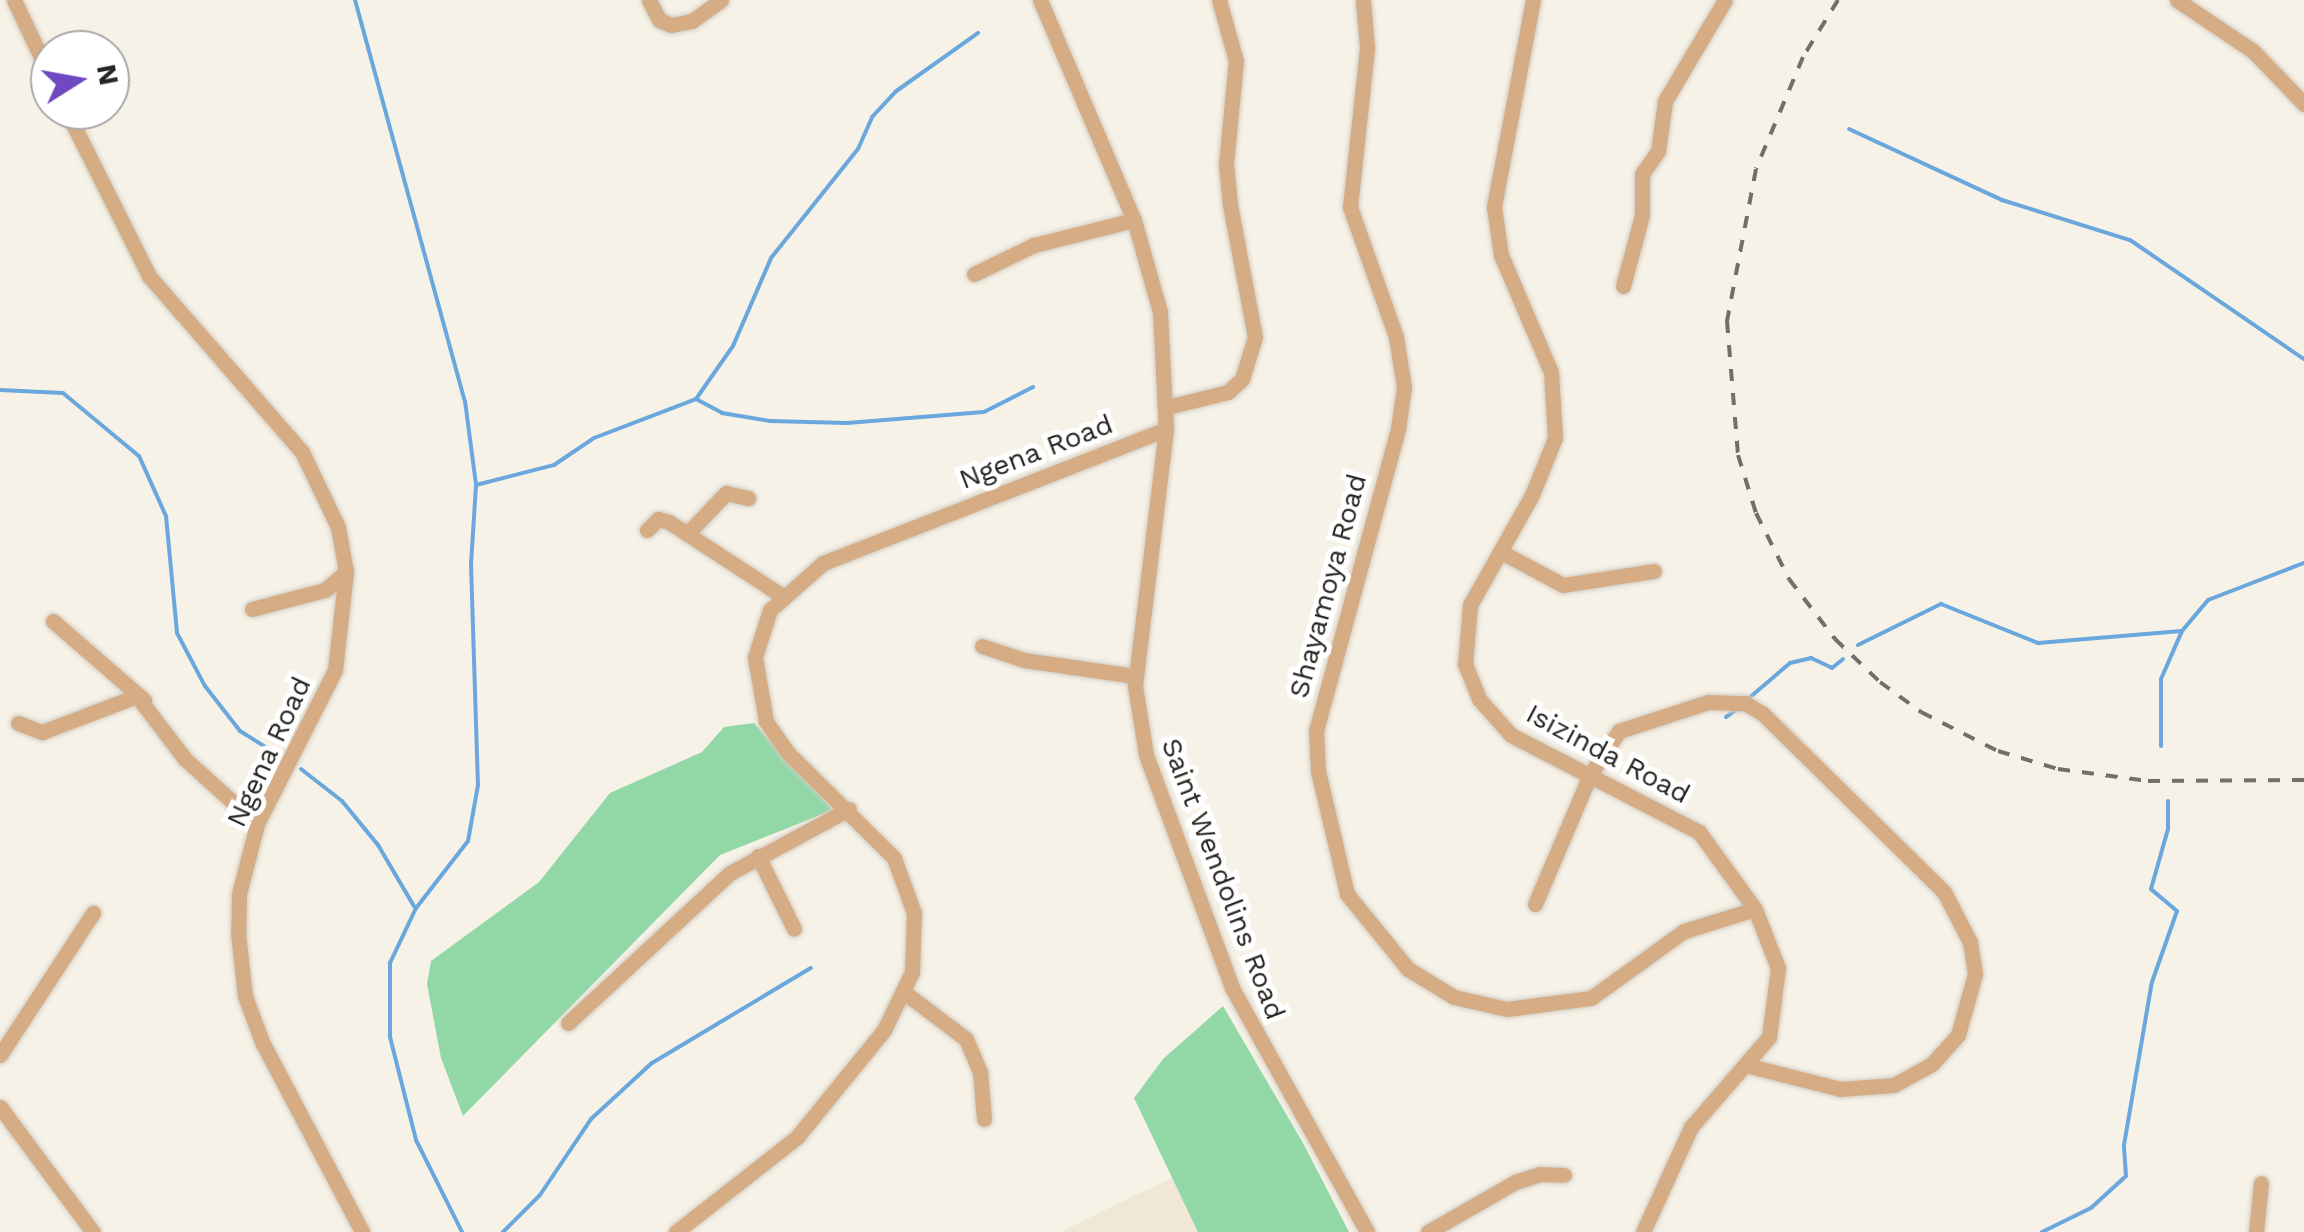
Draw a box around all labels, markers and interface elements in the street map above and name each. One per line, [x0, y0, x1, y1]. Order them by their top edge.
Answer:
north arrow [30, 30, 130, 130]
text: N [90, 61, 126, 88]
street label: Ngena Road [954, 407, 1118, 497]
street label: Shayamoya Road [1282, 470, 1374, 702]
street label: Ngena Road [219, 671, 319, 833]
street label: Isizinda Road [1520, 697, 1696, 811]
street label: Saint Wendolins Road [1154, 733, 1292, 1025]

